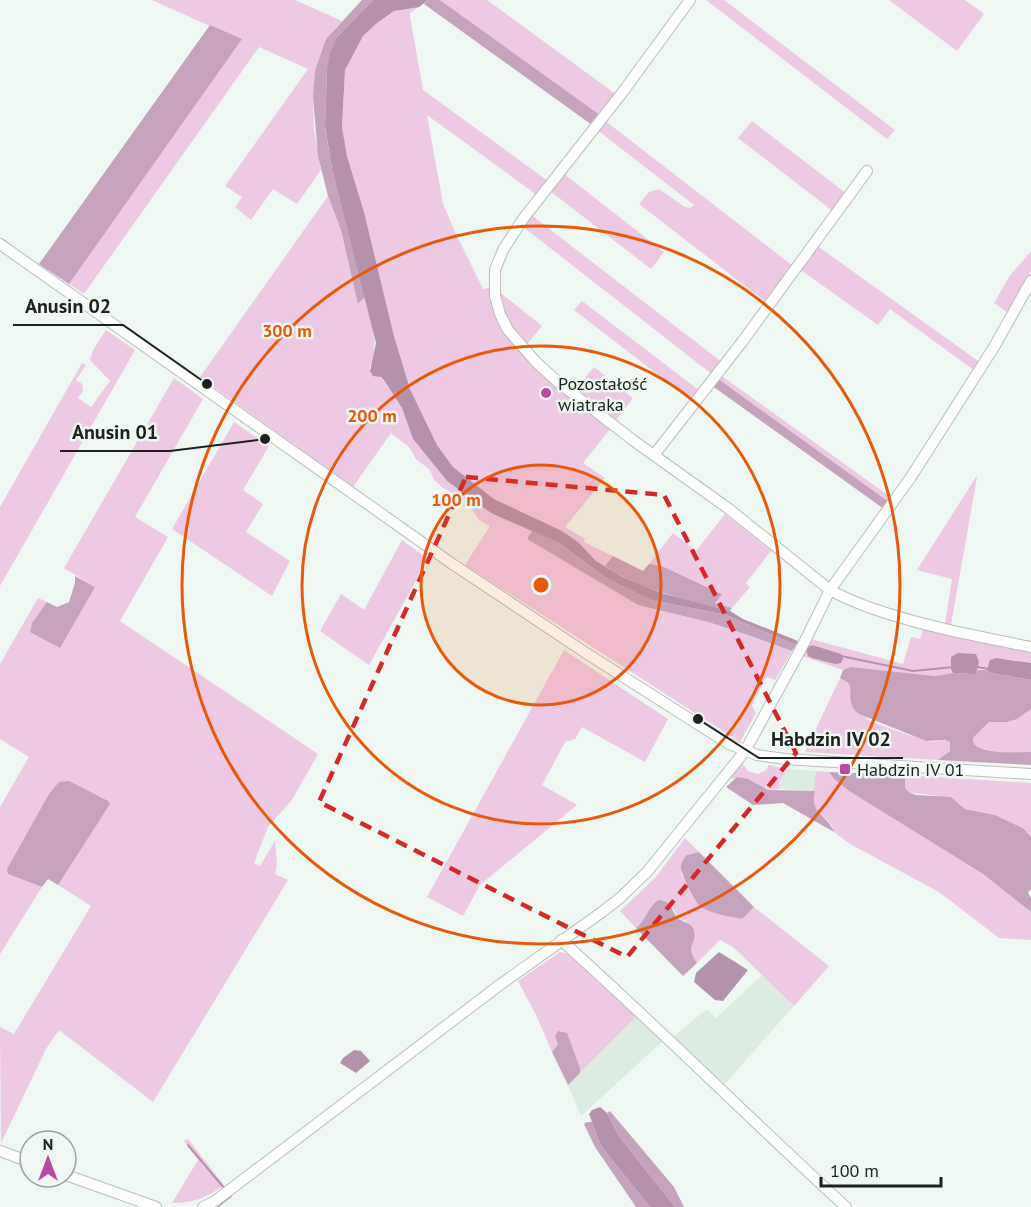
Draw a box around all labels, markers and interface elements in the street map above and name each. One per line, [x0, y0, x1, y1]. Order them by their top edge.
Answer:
callout: Anusin 02 [13, 287, 123, 325]
text: Anusin 02 [25, 293, 111, 319]
text: 300 m [262, 319, 312, 342]
place label: Pozostałość wiatraka [558, 372, 647, 416]
marker: Pozostałość wiatraka [539, 386, 553, 400]
text: 200 m [347, 404, 397, 427]
callout: Anusin 01 [60, 413, 170, 451]
text: Anusin 01 [72, 419, 158, 445]
text: 100 m [431, 488, 481, 511]
centre of rings [531, 575, 551, 595]
callout: Habdzin IV 02 [759, 720, 903, 758]
text: Habdzin IV 02 [771, 726, 891, 752]
place label: Habdzin IV 01 [857, 758, 964, 781]
marker: Habdzin IV 01 [838, 762, 852, 776]
north arrow [18, 1129, 78, 1189]
text: N [43, 1134, 53, 1154]
scale bar [821, 1150, 941, 1188]
text: 100 m [830, 1159, 879, 1182]

